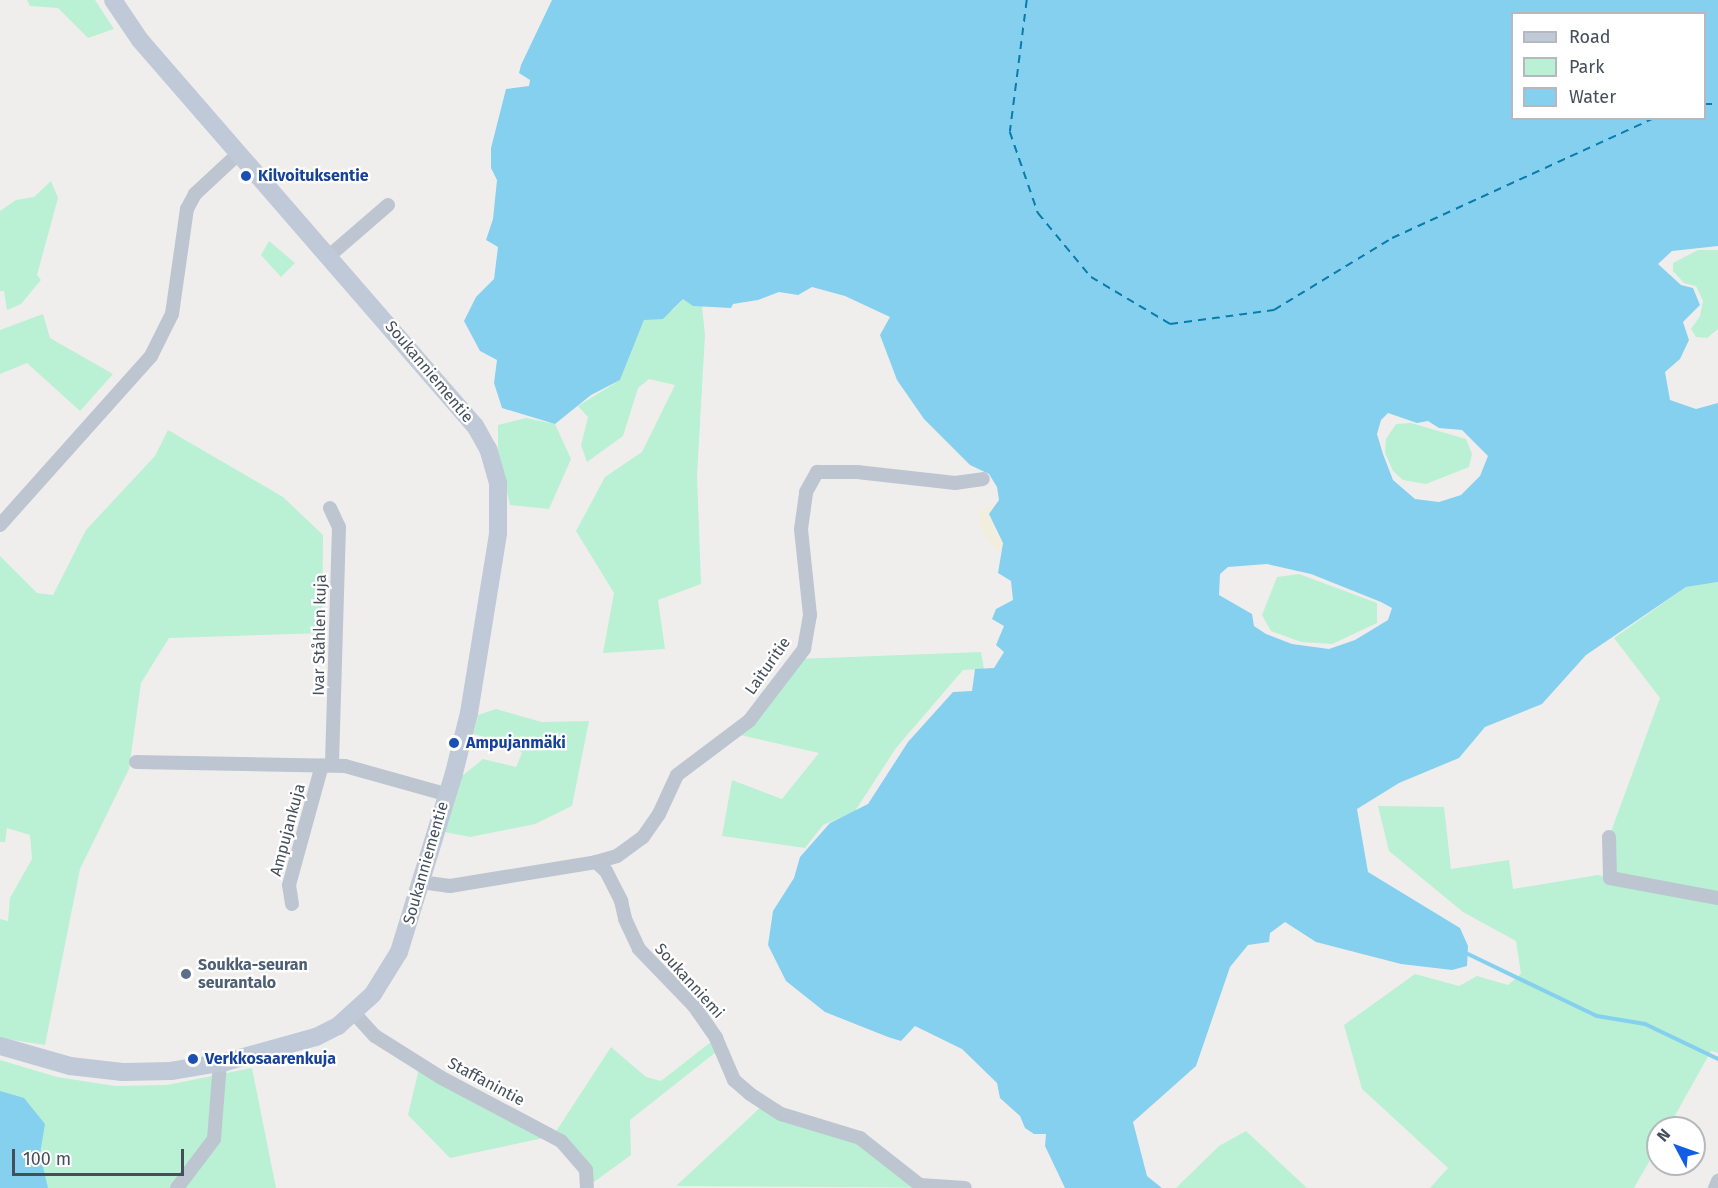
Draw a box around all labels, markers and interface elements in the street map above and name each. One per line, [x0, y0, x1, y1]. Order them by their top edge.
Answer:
legend [1511, 12, 1706, 120]
text: Road [1569, 26, 1611, 48]
text: Park [1569, 56, 1604, 78]
text: Water [1569, 86, 1616, 108]
place label: Kilvoituksentie [258, 166, 369, 186]
marker: Kilvoituksentie [239, 169, 253, 183]
street label: Soukanniementie [381, 317, 477, 427]
street label: Ivar Ståhlen kuja [309, 574, 331, 696]
street label: Laituritie [741, 634, 795, 698]
place label: Ampujanmäki [466, 733, 566, 753]
marker: Ampujanmäki [447, 736, 461, 750]
street label: Ampujankuja [266, 782, 310, 878]
street label: Soukanniementie [399, 799, 453, 927]
street label: Soukanniemi [650, 940, 728, 1022]
place label: Soukka-seuran seurantalo [198, 955, 308, 993]
marker: Soukka-seuran seurantalo [179, 967, 193, 981]
place label: Verkkosaarenkuja [205, 1049, 336, 1069]
marker: Verkkosaarenkuja [186, 1052, 200, 1066]
street label: Staffanintie [444, 1054, 528, 1110]
north arrow [1646, 1116, 1706, 1176]
text: N [1653, 1125, 1674, 1145]
scale bar [15, 1137, 188, 1175]
text: 100 m [23, 1148, 71, 1170]

